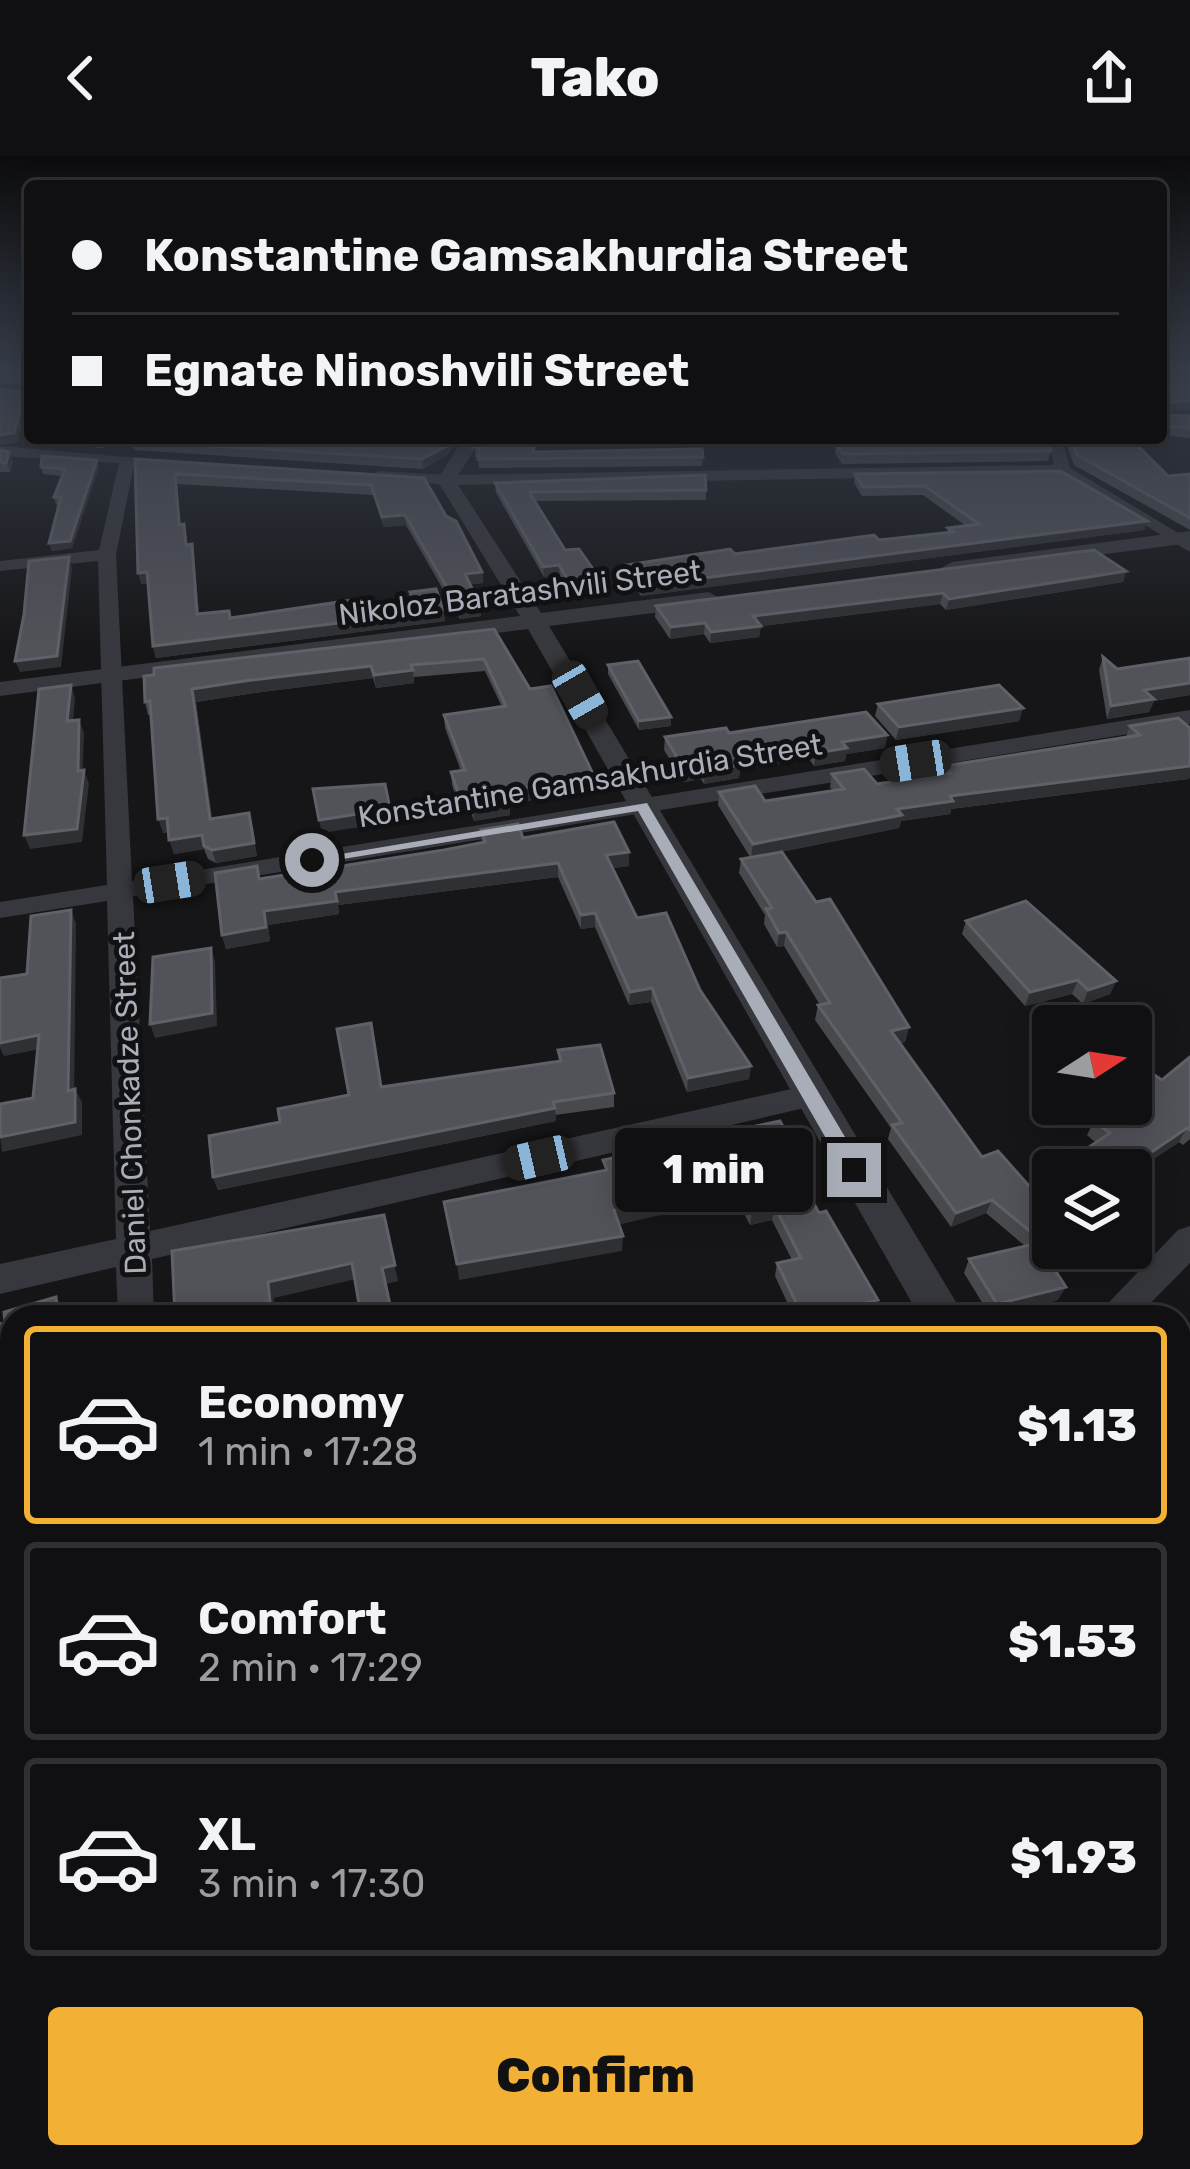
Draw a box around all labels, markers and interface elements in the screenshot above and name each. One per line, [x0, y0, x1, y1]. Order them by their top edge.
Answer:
icon: back [48, 45, 114, 111]
icon: share [1076, 45, 1142, 111]
text: Tako [531, 46, 660, 110]
text: Konstantine Gamsakhurdia Street [144, 229, 908, 282]
text: Egnate Ninoshvili Street [144, 344, 689, 397]
street label: Nikoloz Baratashvili Street [337, 553, 704, 633]
car [546, 655, 614, 735]
street label: Konstantine Gamsakhurdia Street [355, 726, 825, 836]
car [878, 738, 954, 784]
route start [285, 833, 339, 887]
car [132, 859, 208, 905]
street label: Daniel Chonkadze Street [106, 931, 154, 1275]
north arrow [1032, 1005, 1152, 1125]
map controls [1032, 1005, 1152, 1269]
callout: 1 min [614, 1128, 812, 1212]
car [500, 1132, 578, 1184]
route end [827, 1143, 881, 1197]
text: 1 min [663, 1147, 765, 1193]
button: layers [1032, 1149, 1152, 1269]
icon: car [54, 1371, 162, 1479]
text: Economy [198, 1376, 404, 1429]
text: $1.13 [1017, 1399, 1137, 1452]
text: 1 min · 17:28 [198, 1429, 418, 1475]
icon: car [54, 1587, 162, 1695]
text: Comfort [198, 1592, 387, 1645]
text: $1.53 [1008, 1615, 1137, 1668]
text: 2 min · 17:29 [198, 1645, 423, 1691]
icon: car [54, 1803, 162, 1911]
text: XL [198, 1808, 256, 1861]
text: $1.93 [1010, 1831, 1137, 1884]
text: 3 min · 17:30 [198, 1861, 426, 1907]
button: Confirm [48, 2007, 1143, 2145]

